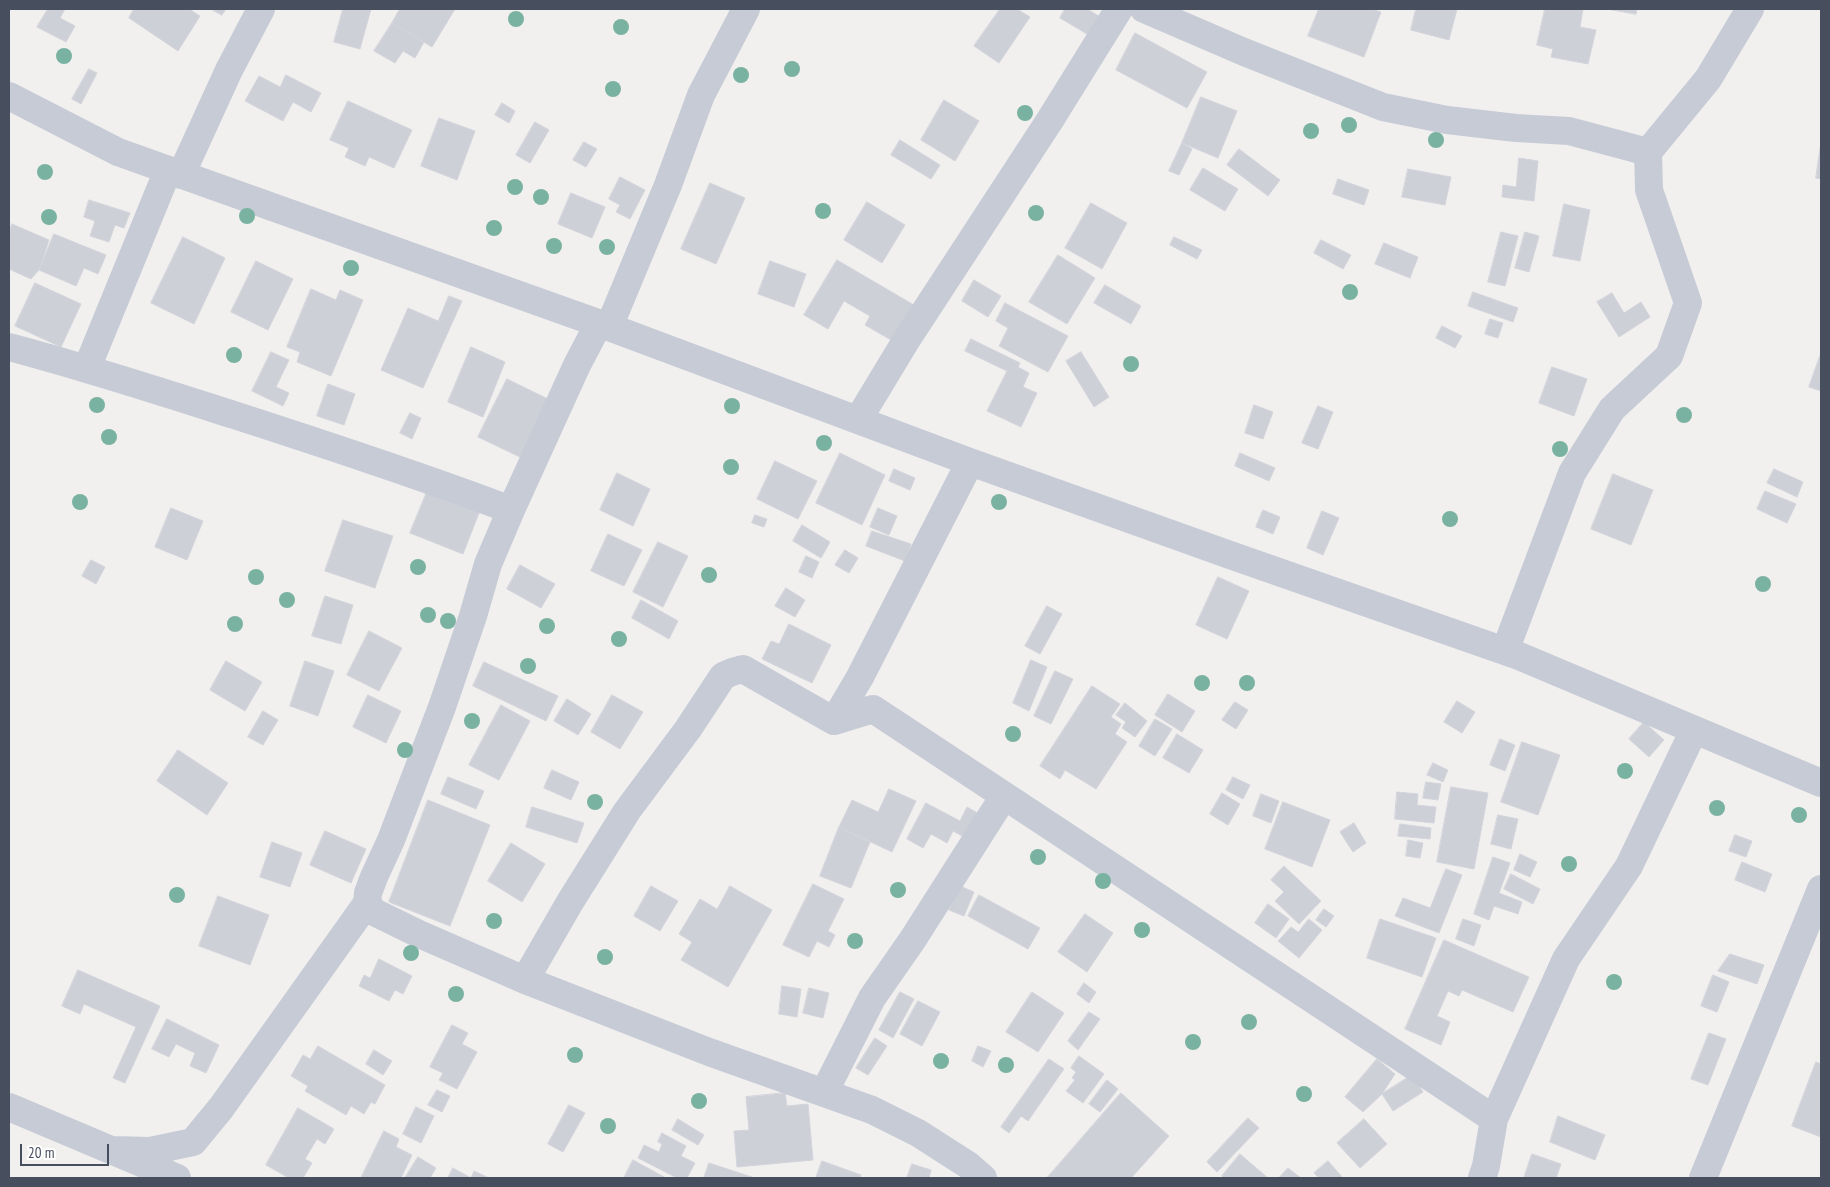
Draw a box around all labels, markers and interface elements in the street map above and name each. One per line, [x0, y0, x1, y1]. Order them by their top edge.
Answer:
scale bar [22, 1134, 111, 1166]
text: 20 m [28, 1143, 54, 1162]

